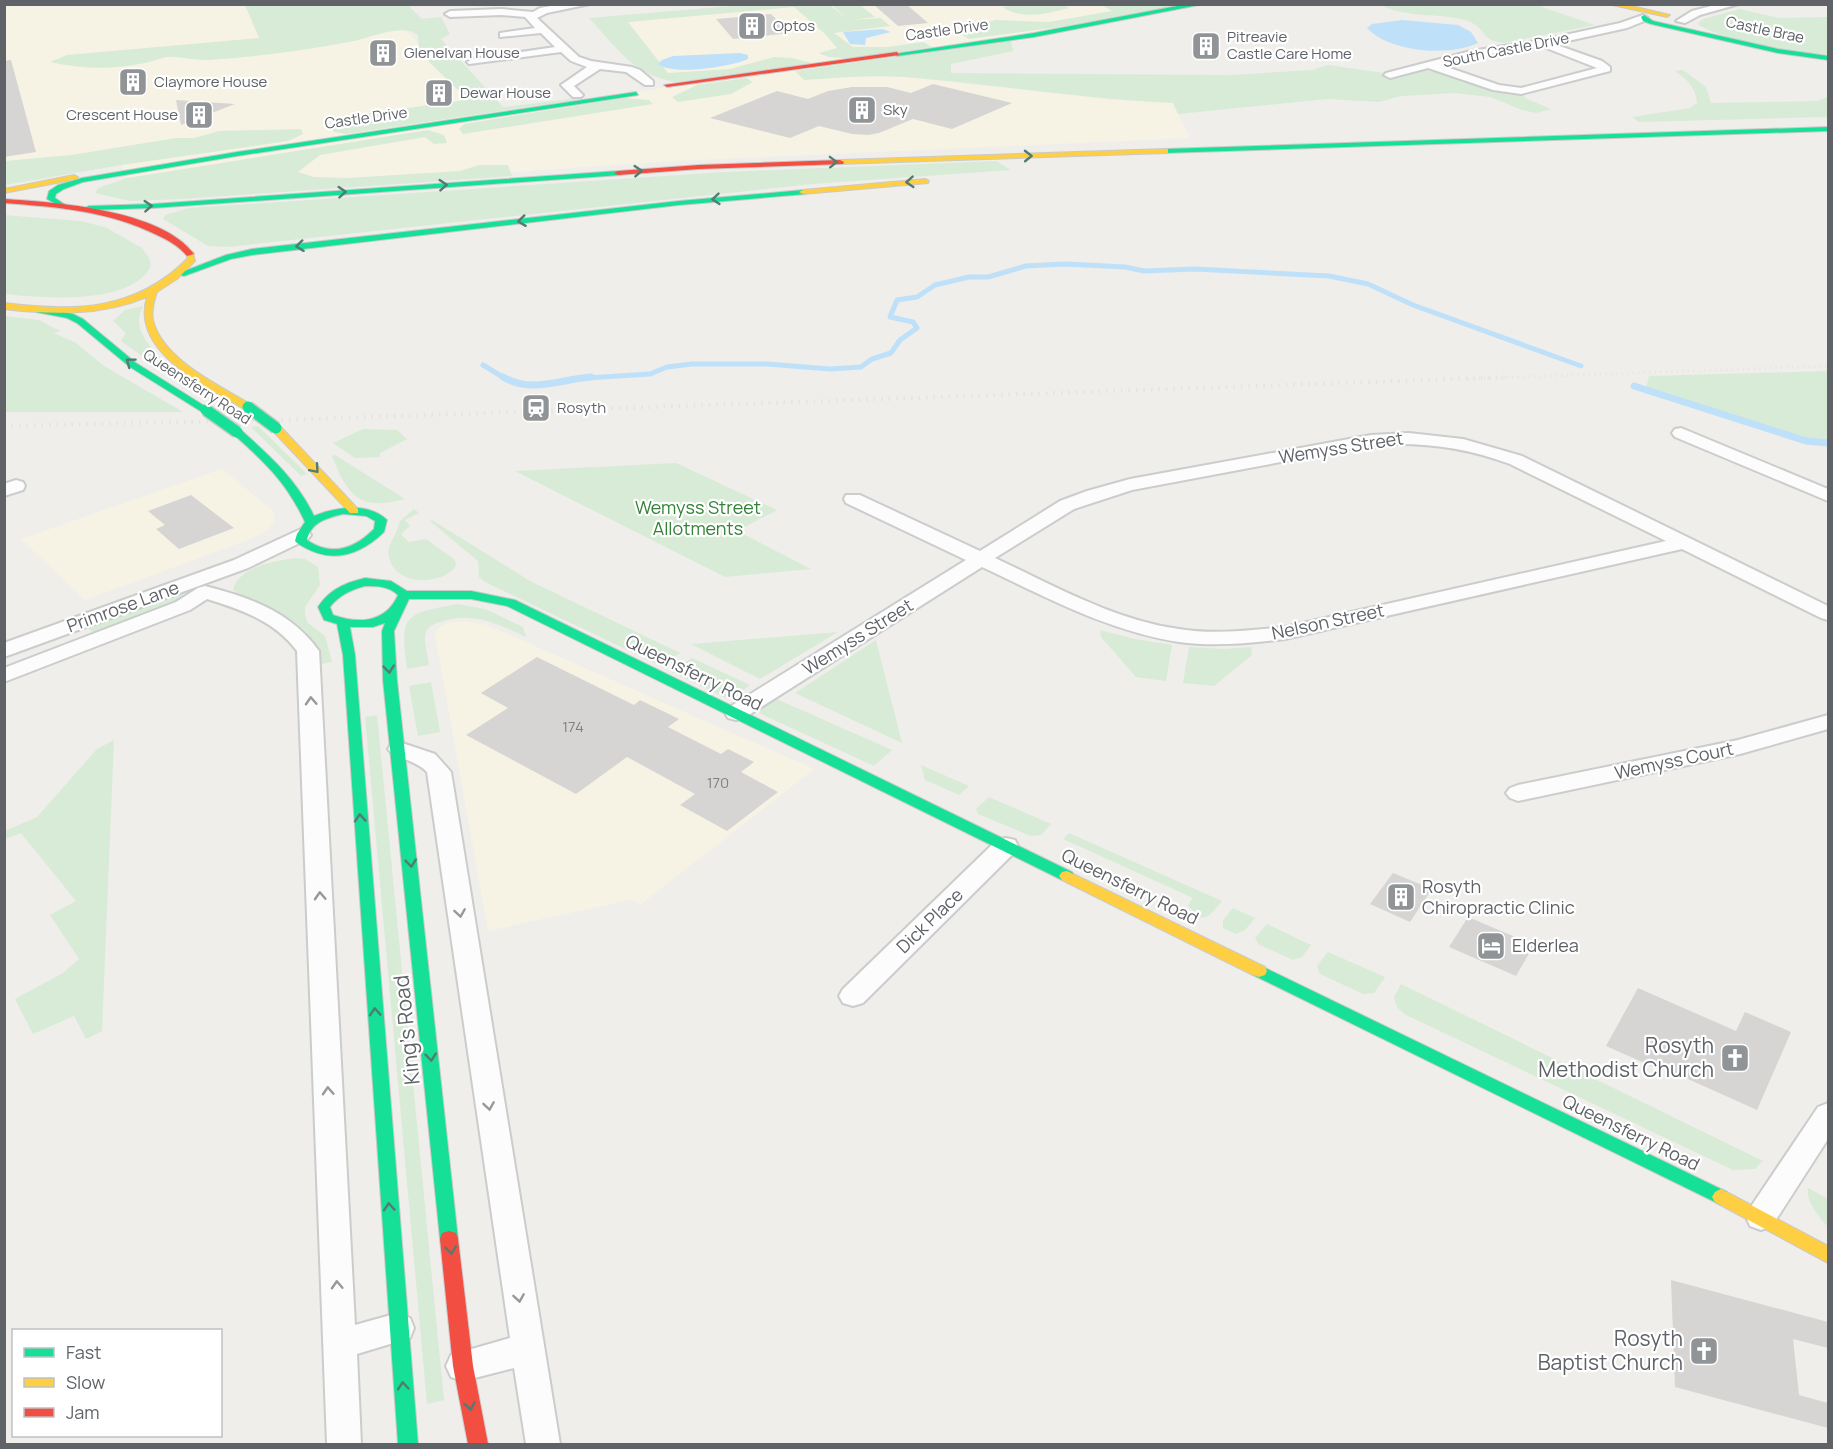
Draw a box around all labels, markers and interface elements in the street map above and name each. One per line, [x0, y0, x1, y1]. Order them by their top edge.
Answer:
building icon: Optos [736, 10, 768, 42]
street label: Castle Brae [1724, 11, 1806, 48]
street label: Castle Drive [904, 13, 990, 46]
place label: Optos [773, 15, 815, 36]
place label: Pitreavie Castle Care Home [1227, 26, 1352, 64]
street label: South Castle Drive [1441, 27, 1571, 72]
building icon: Pitreavie Castle Care Home [1190, 30, 1222, 62]
building icon: Glenelvan House [367, 37, 399, 69]
place label: Glenelvan House [404, 42, 520, 63]
building icon: Claymore House [117, 66, 149, 98]
place label: Claymore House [154, 71, 268, 92]
building icon: Dewar House [423, 77, 455, 109]
place label: Dewar House [460, 82, 551, 103]
building icon: Sky [846, 94, 878, 126]
building icon: Crescent House [183, 99, 215, 131]
place label: Sky [883, 99, 908, 120]
street label: Castle Drive [323, 101, 409, 134]
place label: Crescent House [66, 104, 178, 125]
one-way arrow [1023, 150, 1032, 163]
one-way arrow [828, 156, 837, 169]
one-way arrow [633, 165, 642, 178]
one-way arrow [906, 175, 915, 188]
one-way arrow [439, 178, 448, 191]
one-way arrow [338, 186, 347, 199]
one-way arrow [711, 192, 720, 205]
one-way arrow [143, 200, 152, 213]
one-way arrow [518, 214, 527, 227]
one-way arrow [295, 240, 305, 252]
street label: Queensferry Road [139, 344, 255, 429]
one-way arrow [125, 358, 136, 369]
station icon: Rosyth [520, 392, 552, 424]
place label: Rosyth [557, 397, 606, 418]
street label: Wemyss Street [1277, 425, 1405, 469]
one-way arrow [308, 462, 319, 473]
park label: Wemyss Street Allotments [635, 495, 761, 540]
street label: Primrose Lane [63, 575, 182, 637]
street label: Wemyss Street [798, 593, 917, 680]
street label: Nelson Street [1269, 597, 1386, 645]
street label: Queensferry Road [622, 628, 767, 716]
one-way arrow [382, 664, 395, 673]
one-way arrow [305, 696, 318, 705]
house number: 174 [562, 716, 584, 737]
street label: Wemyss Court [1612, 736, 1735, 784]
house number: 170 [707, 772, 729, 793]
one-way arrow [354, 813, 367, 822]
street label: Queensferry Road [1058, 842, 1203, 930]
one-way arrow [404, 858, 417, 867]
place label: Rosyth Chiropractic Clinic [1422, 874, 1575, 919]
building icon: Rosyth Chiropractic Clinic [1385, 881, 1417, 913]
street label: Dick Place [891, 882, 968, 958]
one-way arrow [313, 891, 326, 900]
one-way arrow [453, 907, 466, 917]
hotel icon: Elderlea [1475, 930, 1507, 962]
place label: Elderlea [1512, 933, 1579, 957]
street label: King's Road [386, 974, 426, 1086]
one-way arrow [368, 1008, 381, 1017]
place label: Rosyth Methodist Church [1538, 1031, 1714, 1083]
church icon: Rosyth Methodist Church [1719, 1042, 1751, 1074]
one-way arrow [424, 1052, 437, 1061]
one-way arrow [322, 1086, 335, 1095]
street label: Queensferry Road [1559, 1088, 1704, 1176]
one-way arrow [483, 1101, 495, 1110]
one-way arrow [383, 1202, 396, 1211]
one-way arrow [444, 1246, 457, 1255]
one-way arrow [331, 1281, 343, 1290]
one-way arrow [512, 1293, 525, 1303]
place label: Rosyth Baptist Church [1538, 1324, 1683, 1376]
legend [12, 1329, 222, 1437]
church icon: Rosyth Baptist Church [1688, 1335, 1720, 1367]
text: Fast [66, 1340, 101, 1364]
text: Slow [66, 1370, 106, 1394]
one-way arrow [397, 1382, 410, 1391]
text: Jam [66, 1400, 100, 1424]
one-way arrow [463, 1401, 475, 1410]

